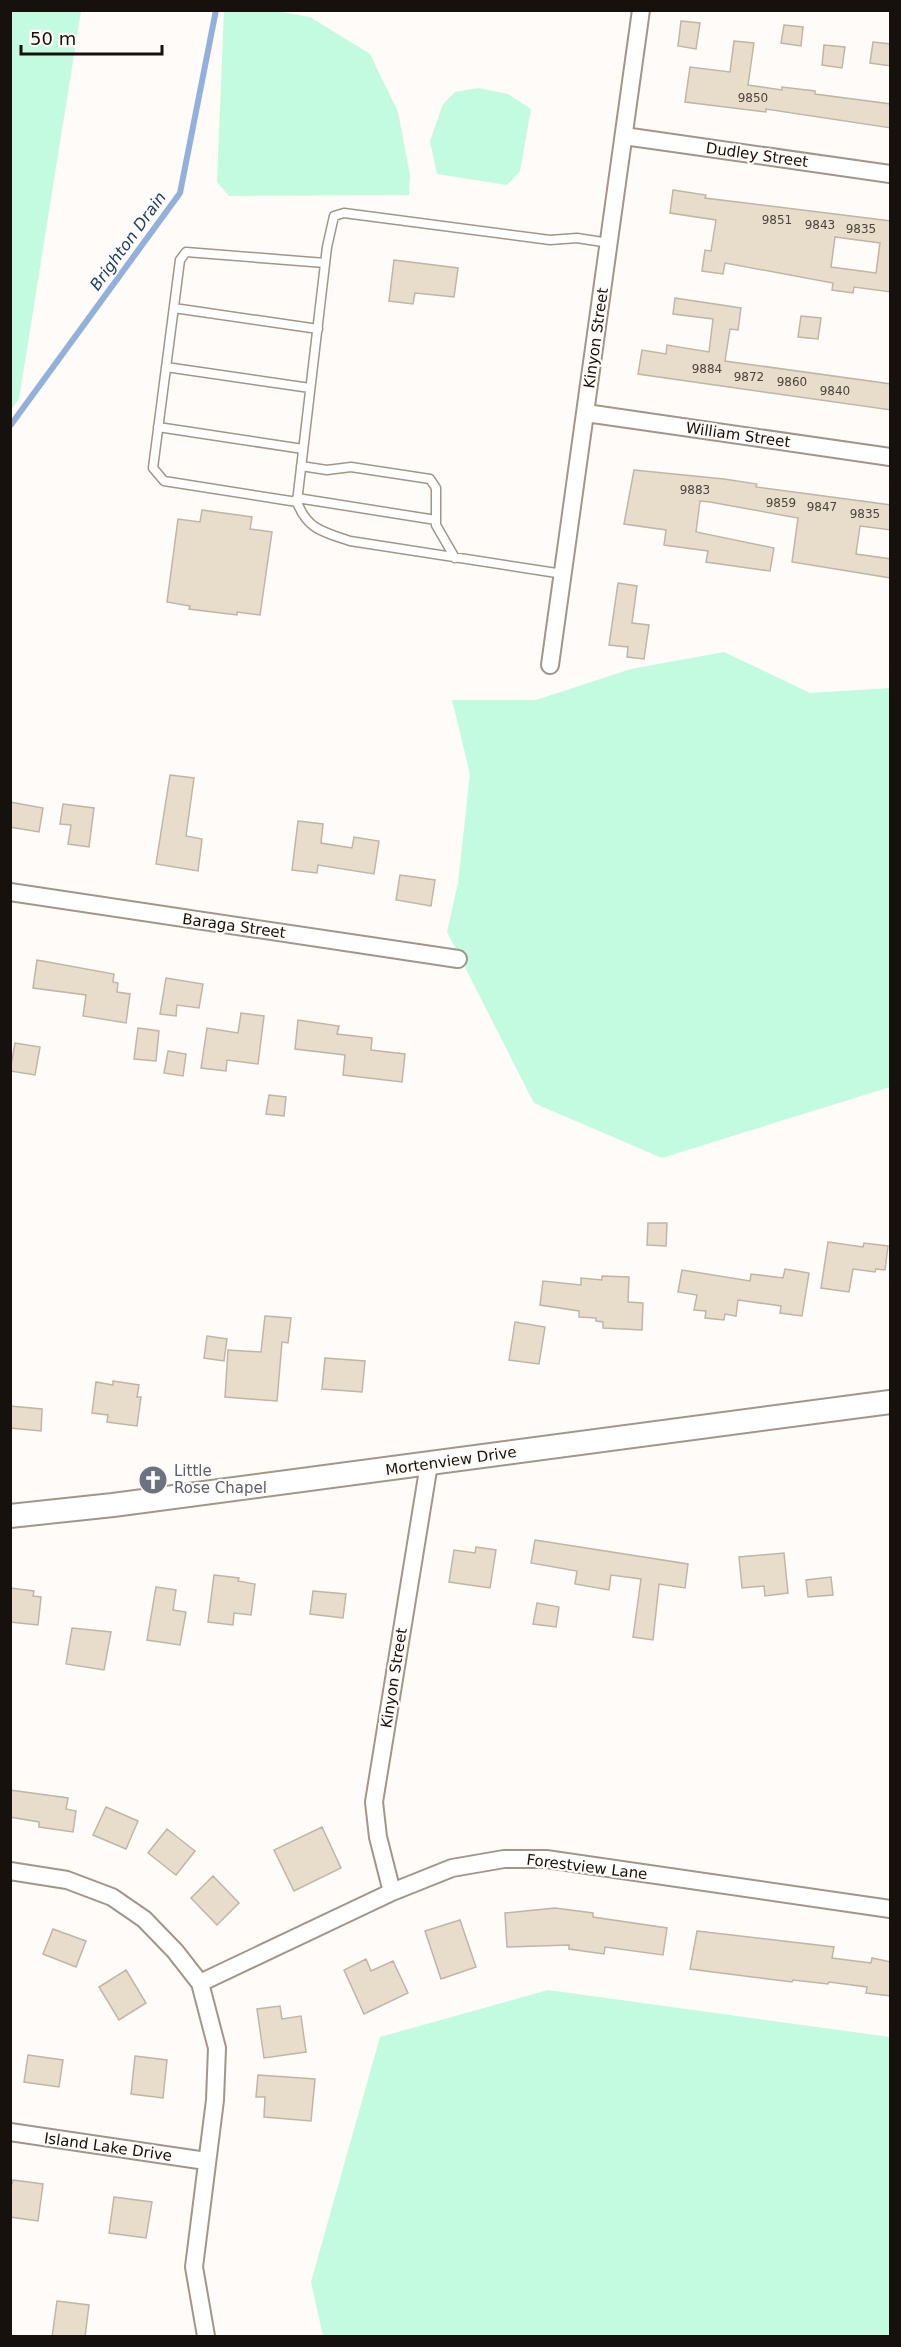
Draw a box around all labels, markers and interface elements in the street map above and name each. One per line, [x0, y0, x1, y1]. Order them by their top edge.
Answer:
scale bar [21, 18, 162, 56]
text: 50 m [30, 28, 76, 49]
house number: 9850 [738, 91, 768, 105]
street label: Dudley Street [705, 139, 809, 171]
water label: Brighton Drain [86, 188, 170, 294]
house number: 9851 [762, 213, 792, 227]
house number: 9843 [805, 218, 835, 232]
house number: 9835 [846, 222, 876, 236]
street label: Kinyon Street [580, 286, 612, 389]
house number: 9884 [692, 362, 722, 376]
house number: 9872 [734, 370, 764, 384]
house number: 9860 [777, 375, 807, 389]
house number: 9840 [820, 384, 850, 398]
street label: William Street [685, 419, 792, 451]
house number: 9883 [680, 483, 710, 497]
house number: 9859 [766, 496, 796, 510]
house number: 9847 [807, 500, 837, 514]
house number: 9835 [850, 507, 880, 521]
street label: Baraga Street [181, 910, 287, 942]
street label: Mortenview Drive [384, 1443, 518, 1479]
place label: Little Rose Chapel [174, 1462, 267, 1497]
church icon: Little Rose Chapel [137, 1464, 169, 1496]
street label: Kinyon Street [377, 1626, 411, 1729]
street label: Forestview Lane [526, 1851, 648, 1883]
street label: Island Lake Drive [43, 2129, 173, 2165]

